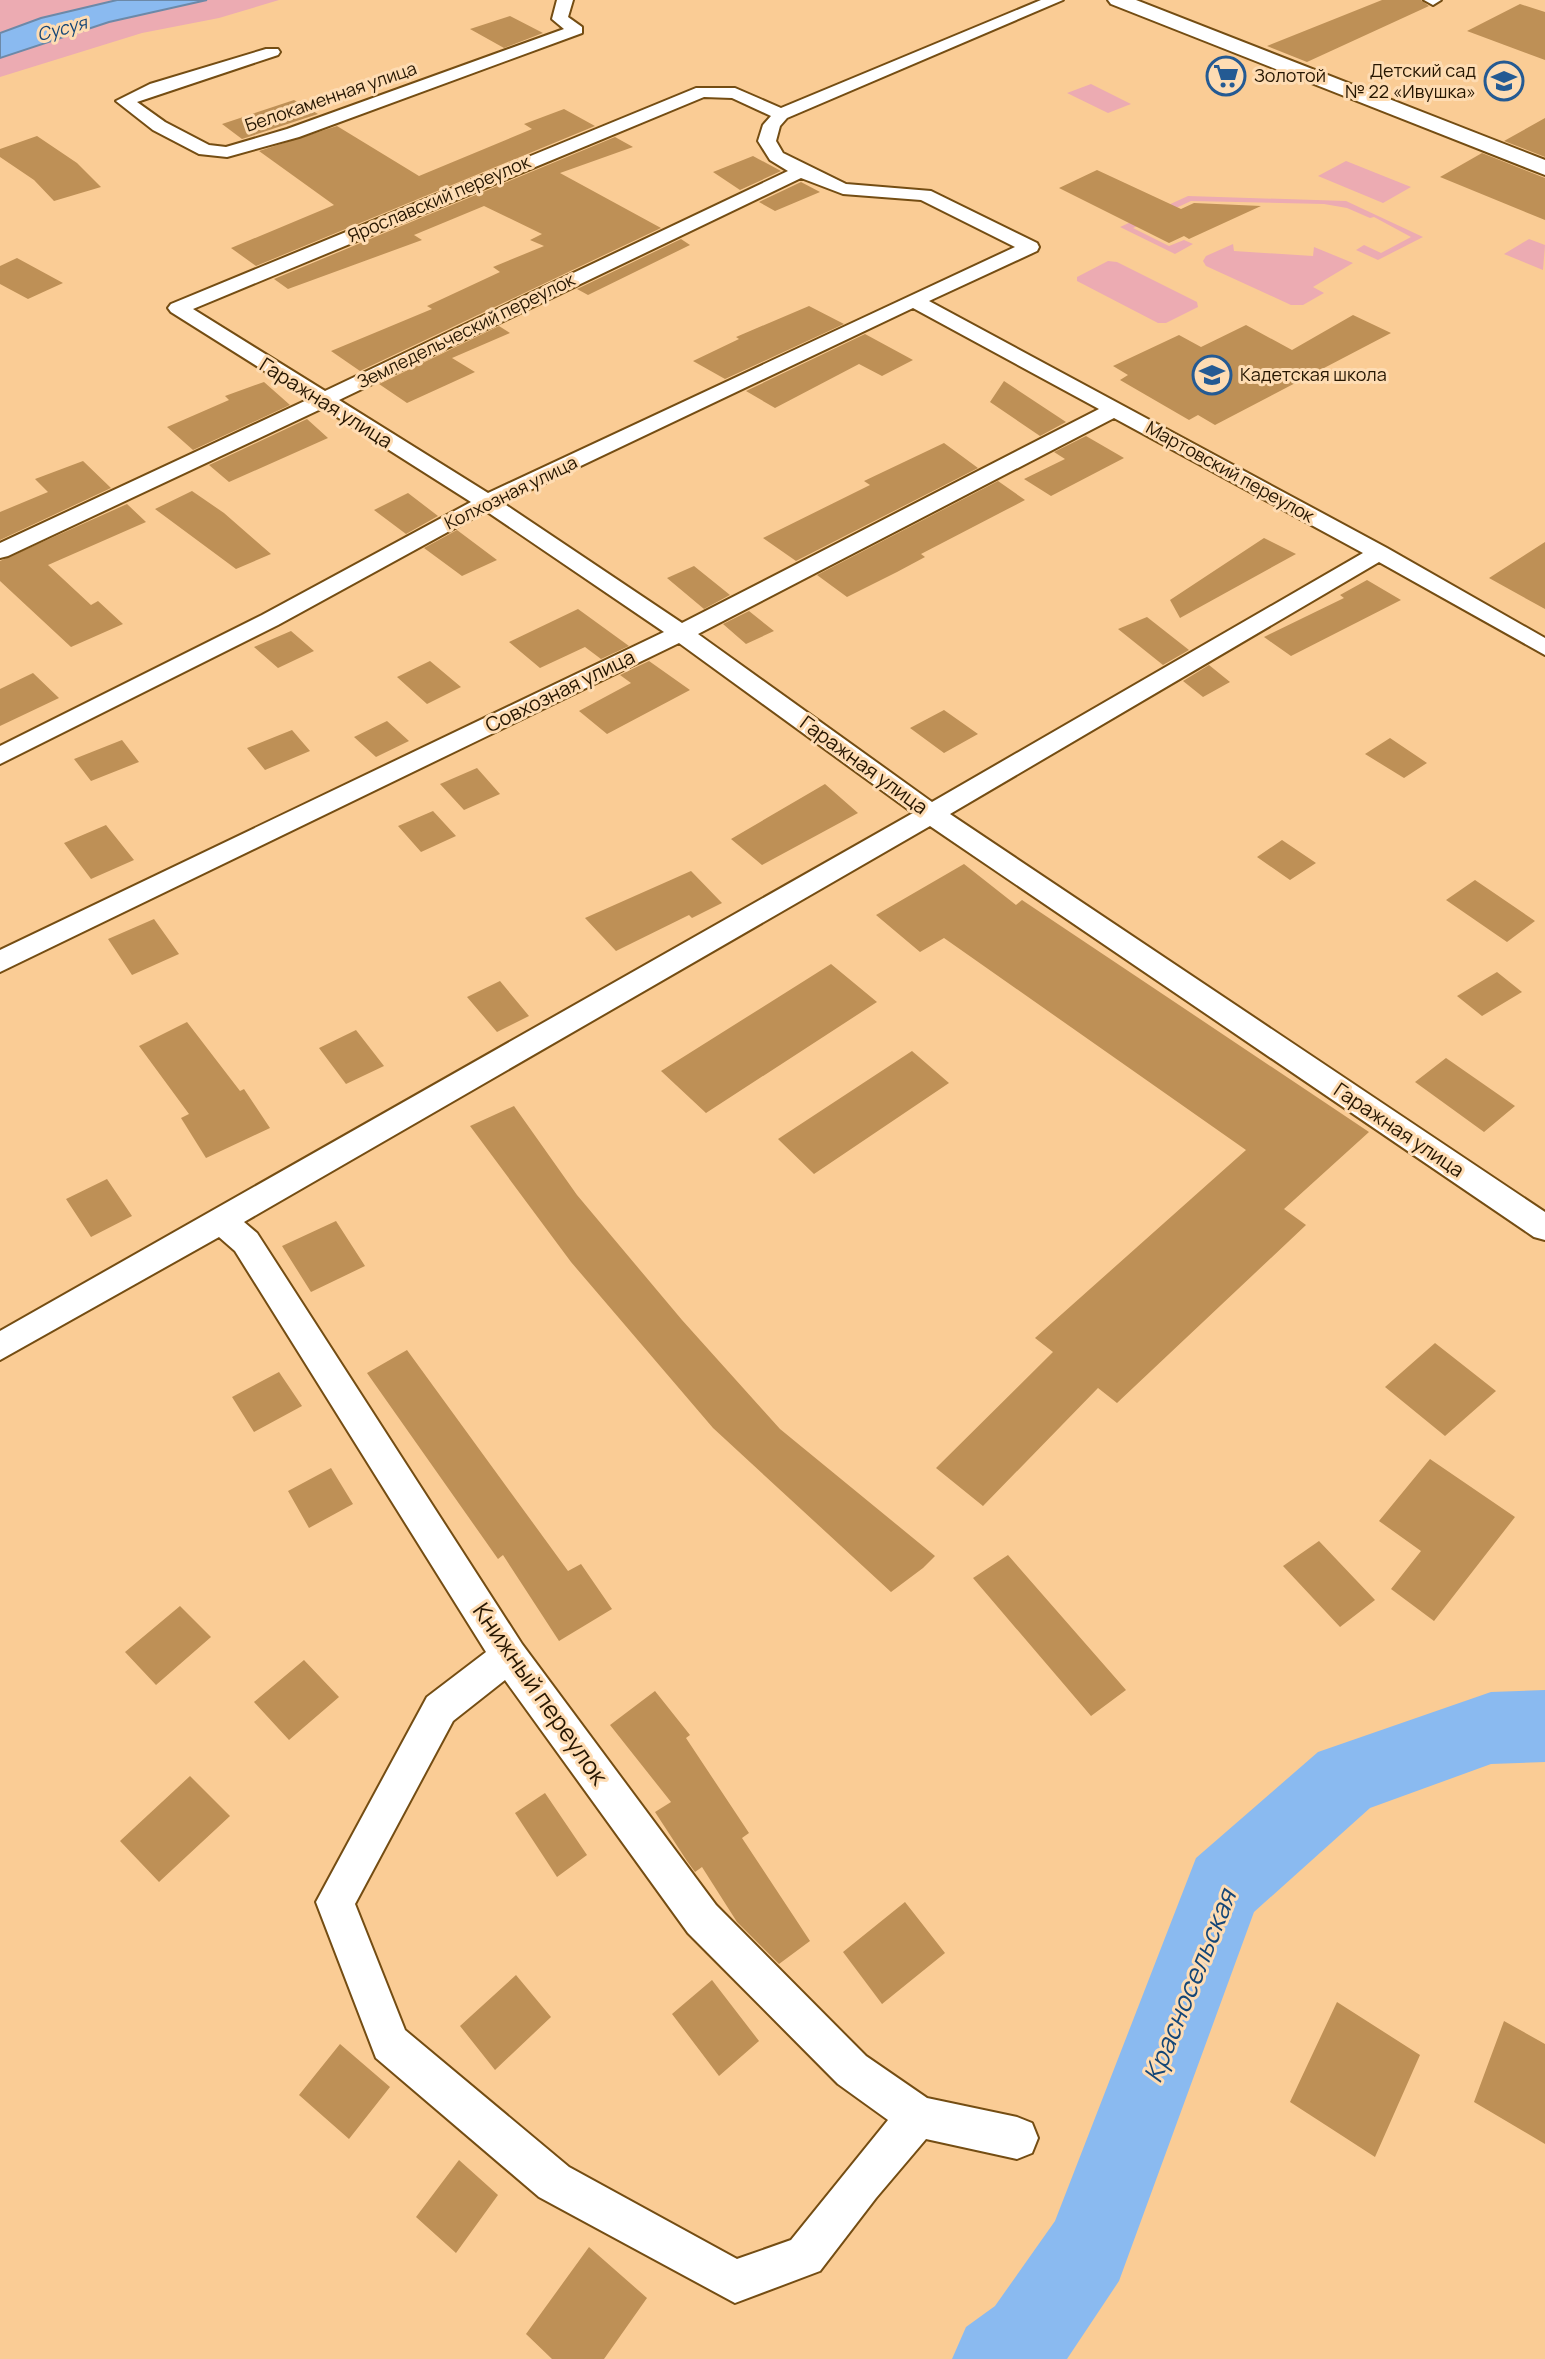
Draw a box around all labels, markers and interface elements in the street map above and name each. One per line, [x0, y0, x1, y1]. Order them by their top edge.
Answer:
water label: Сусуя [34, 9, 91, 46]
street label: Белокаменная улица [242, 55, 420, 137]
supermarket icon: Золотой [1205, 55, 1247, 97]
place label: Детский сад № 22 «Ивушка» [1345, 58, 1476, 103]
school or university icon: Детский сад № 22 «Ивушка» [1483, 60, 1525, 102]
place label: Золотой [1254, 63, 1326, 87]
street label: Ярославский переулок [344, 148, 535, 247]
street label: Земледельческий переулок [353, 266, 579, 393]
street label: Гаражная улица [255, 351, 398, 454]
school or university icon: Кадетская школа [1191, 354, 1233, 396]
place label: Кадетская школа [1240, 362, 1387, 386]
street label: Мартовский переулок [1142, 415, 1320, 528]
street label: Колхозная улица [440, 450, 581, 535]
street label: Совхозная улица [481, 643, 639, 738]
street label: Гаражная улица [795, 709, 934, 820]
street label: Гаражная улица [1329, 1076, 1470, 1183]
street label: Книжный переулок [466, 1595, 617, 1792]
water label: Красносельская [1134, 1881, 1245, 2087]

